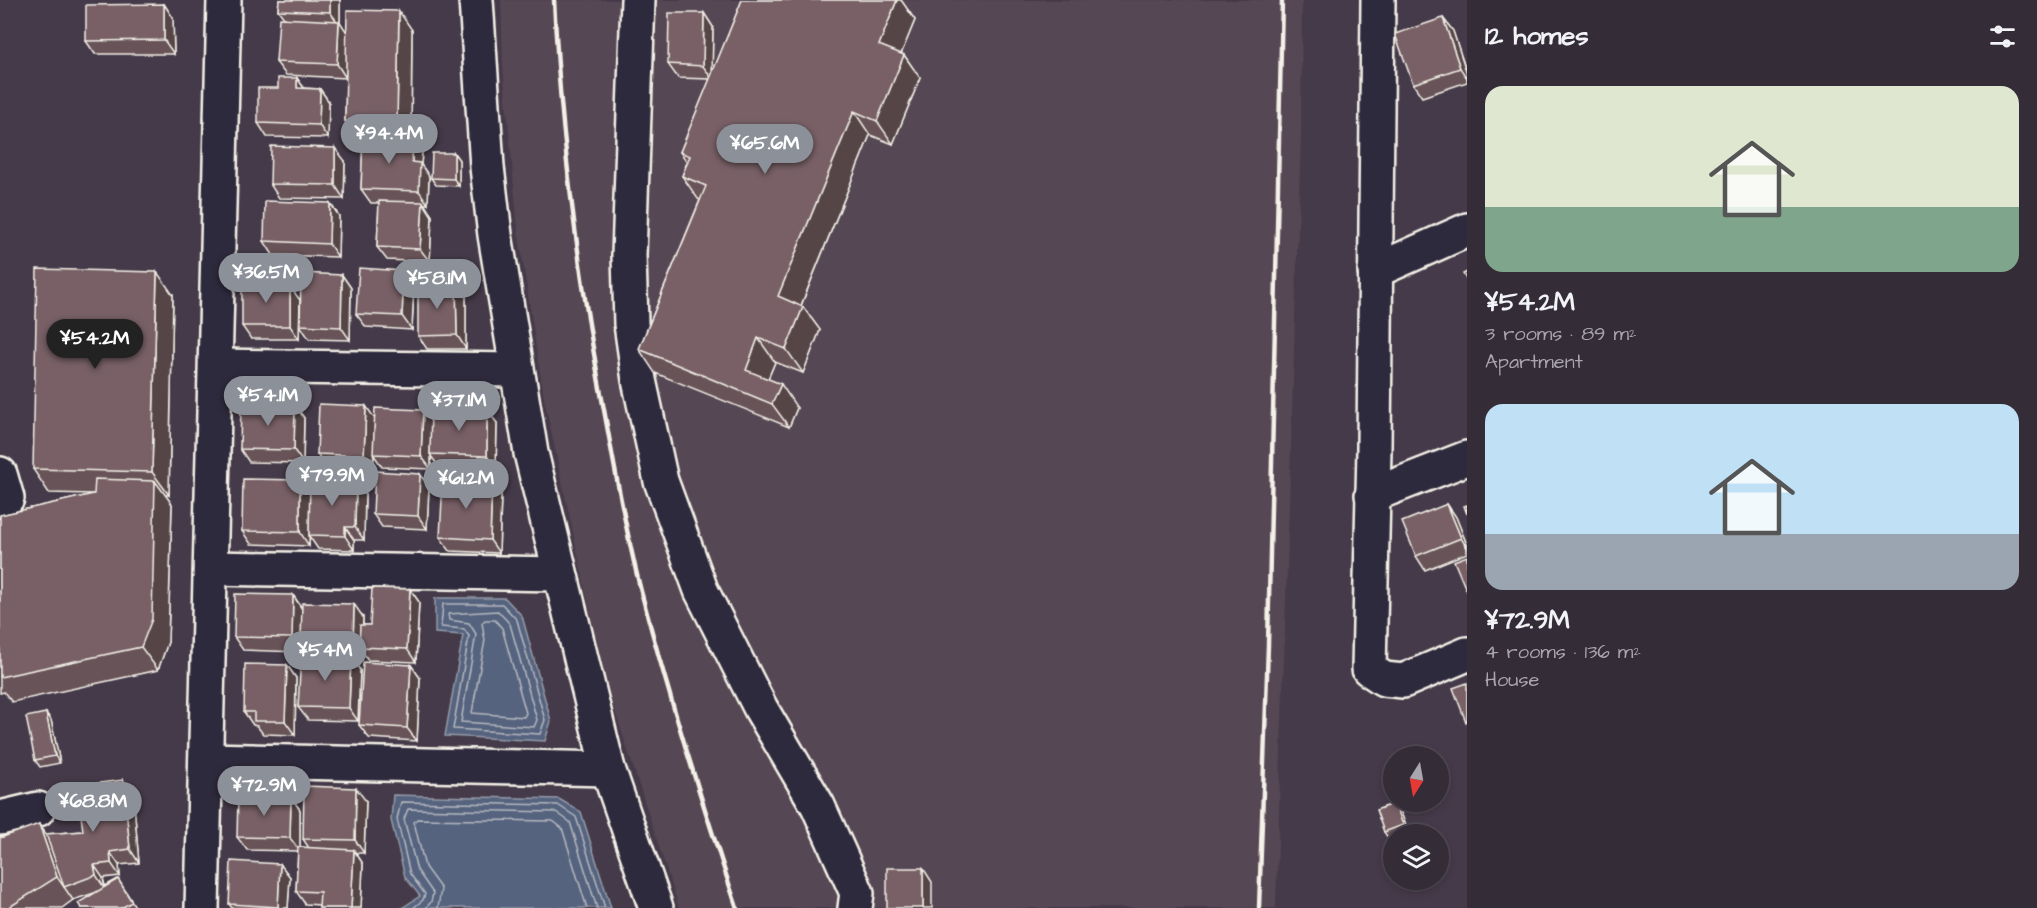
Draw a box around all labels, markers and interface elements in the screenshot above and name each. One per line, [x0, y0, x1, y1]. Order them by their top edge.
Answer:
text: 12 homes [1485, 18, 1588, 54]
icon: filters [1986, 20, 2019, 53]
pin: ¥94.4M [340, 114, 438, 165]
text: ¥94.4M [355, 119, 423, 147]
pin: ¥65.6M [716, 124, 814, 175]
icon: home [1698, 125, 1806, 233]
text: ¥65.6M [730, 129, 800, 157]
pin: ¥36.5M [217, 253, 315, 304]
text: ¥36.5M [233, 258, 299, 286]
pin: ¥58.1M [388, 259, 486, 310]
text: ¥58.1M [407, 264, 467, 292]
text: ¥54.2M [1485, 284, 1575, 320]
pin: ¥54.2M [46, 319, 144, 370]
text: 3 rooms · 89 m² [1485, 320, 1637, 348]
text: ¥54.2M [60, 324, 130, 352]
text: Apartment [1485, 348, 1583, 376]
pin: ¥54.1M [219, 376, 317, 427]
text: ¥54.1M [238, 381, 298, 409]
pin: ¥37.1M [410, 381, 508, 432]
text: ¥37.1M [431, 386, 487, 414]
icon: home [1698, 443, 1806, 551]
pin: ¥79.9M [283, 456, 381, 507]
pin: ¥61.2M [417, 459, 515, 510]
text: ¥79.9M [299, 461, 365, 489]
text: ¥61.2M [438, 464, 494, 492]
text: ¥72.9M [1485, 602, 1570, 638]
pin: ¥54M [289, 631, 361, 682]
text: ¥54M [298, 636, 353, 664]
text: 4 rooms · 136 m² [1485, 638, 1641, 666]
text: House [1485, 666, 1539, 694]
north arrow [1383, 746, 1449, 812]
map controls [1383, 746, 1449, 890]
pin: ¥72.9M [215, 766, 313, 817]
text: ¥72.9M [231, 771, 297, 799]
pin: ¥68.8M [44, 782, 142, 833]
text: ¥68.8M [59, 787, 127, 815]
button: layers [1383, 824, 1449, 890]

